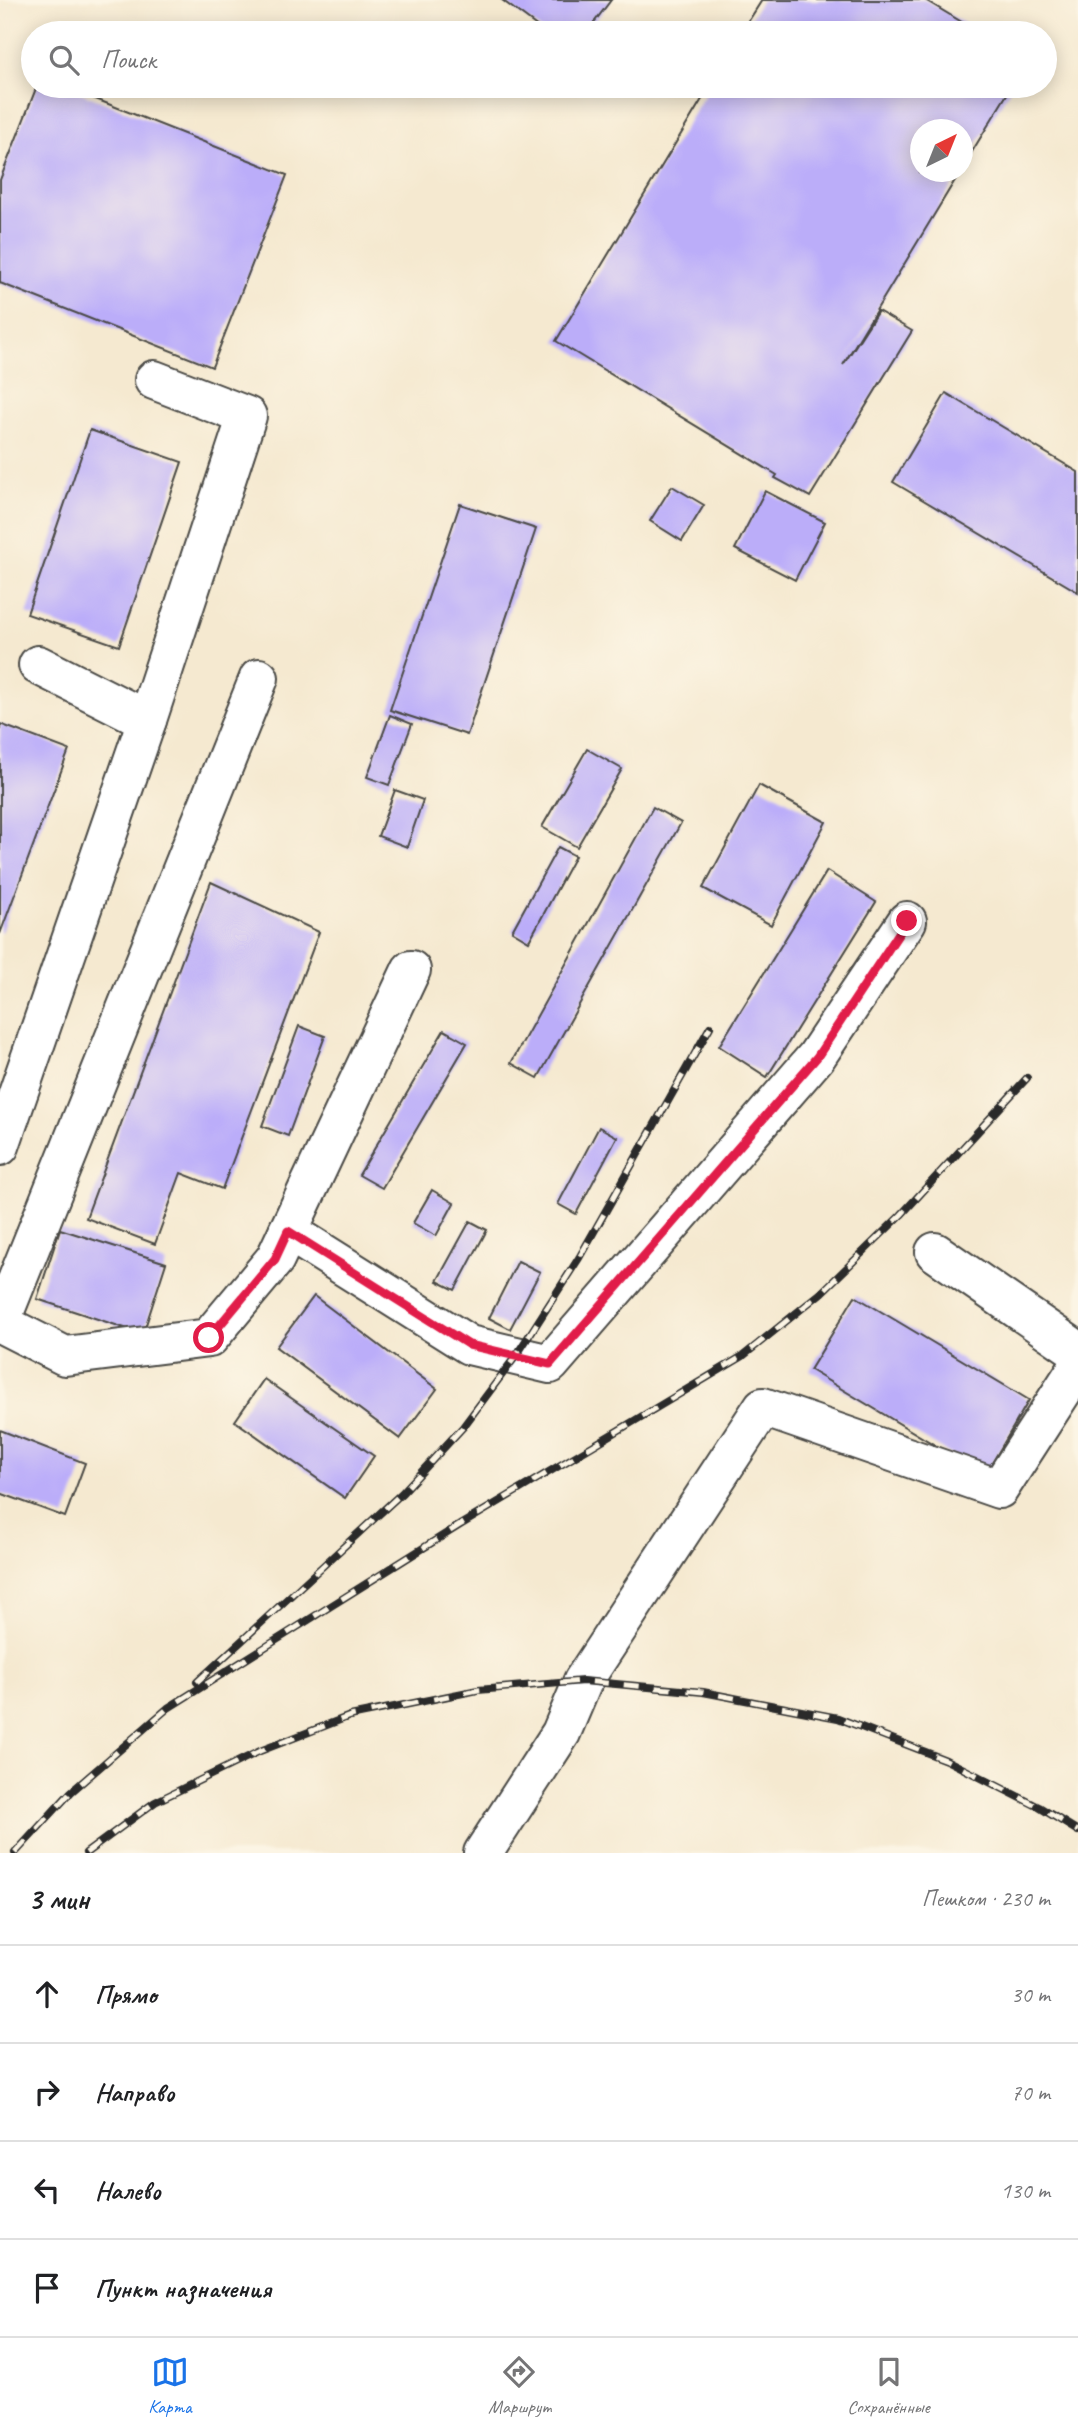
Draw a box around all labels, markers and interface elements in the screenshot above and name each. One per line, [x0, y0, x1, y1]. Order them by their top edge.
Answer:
search box [21, 21, 1057, 98]
icon: search [45, 41, 83, 79]
text: Поиск [101, 43, 156, 76]
north arrow [910, 119, 973, 182]
route end [891, 905, 922, 936]
route start [193, 1322, 224, 1353]
text: 3 мин [28, 1880, 89, 1918]
text: Пешком · 230 m [922, 1884, 1050, 1913]
icon: ahead [28, 1975, 66, 2013]
text: Прямо [95, 1978, 157, 2011]
text: 30 m [1011, 1980, 1050, 2009]
icon: right [28, 2073, 66, 2111]
text: Направо [95, 2076, 174, 2109]
text: 70 m [1011, 2078, 1050, 2107]
icon: left [28, 2171, 66, 2209]
text: Налево [95, 2174, 161, 2207]
text: 130 m [1001, 2176, 1050, 2205]
icon: arrive [28, 2269, 66, 2307]
text: Пункт назначения [95, 2272, 271, 2305]
tab: Карта [148, 2353, 192, 2419]
tab: Маршрут [488, 2353, 551, 2419]
tab: Сохранённые [847, 2353, 930, 2419]

